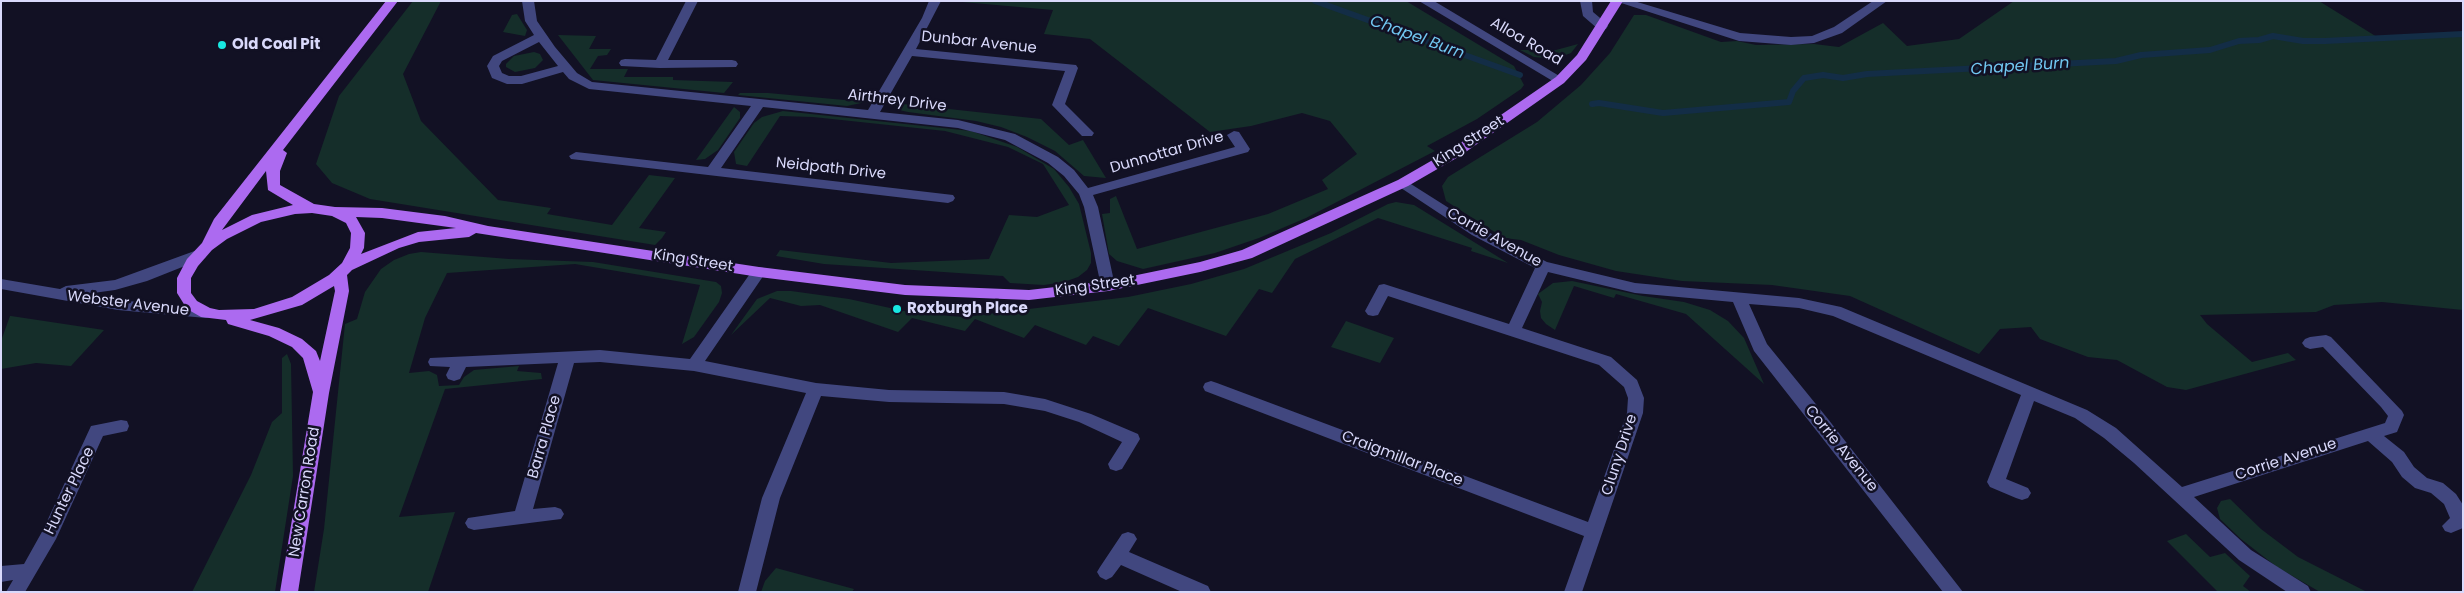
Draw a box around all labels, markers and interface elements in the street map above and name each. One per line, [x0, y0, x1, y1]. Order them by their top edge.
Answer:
water label: Chapel Burn [1367, 12, 1467, 64]
street label: Alloa Road [1487, 14, 1565, 70]
street label: Dunbar Avenue [920, 28, 1038, 58]
place label: Old Coal Pit [232, 36, 320, 54]
marker: Old Coal Pit [216, 39, 228, 51]
water label: Chapel Burn [1970, 54, 2070, 80]
street label: Airthrey Drive [847, 86, 947, 116]
street label: King Street [1430, 113, 1508, 171]
street label: Dunnottar Drive [1108, 128, 1226, 178]
street label: Neidpath Drive [775, 154, 887, 184]
street label: Corrie Avenue [1443, 205, 1545, 271]
street label: King Street [652, 246, 734, 276]
street label: King Street [1054, 271, 1136, 301]
street label: Webster Avenue [66, 288, 190, 320]
place label: Roxburgh Place [907, 300, 1028, 318]
marker: Roxburgh Place [891, 303, 903, 315]
street label: Barra Place [525, 393, 565, 481]
street label: Corrie Avenue [1801, 402, 1881, 496]
street label: Cluny Drive [1598, 412, 1642, 498]
street label: New Carron Road [286, 426, 324, 558]
street label: Craigmillar Place [1339, 428, 1465, 490]
street label: Corrie Avenue [2233, 435, 2339, 485]
street label: Hunter Place [41, 444, 99, 538]

